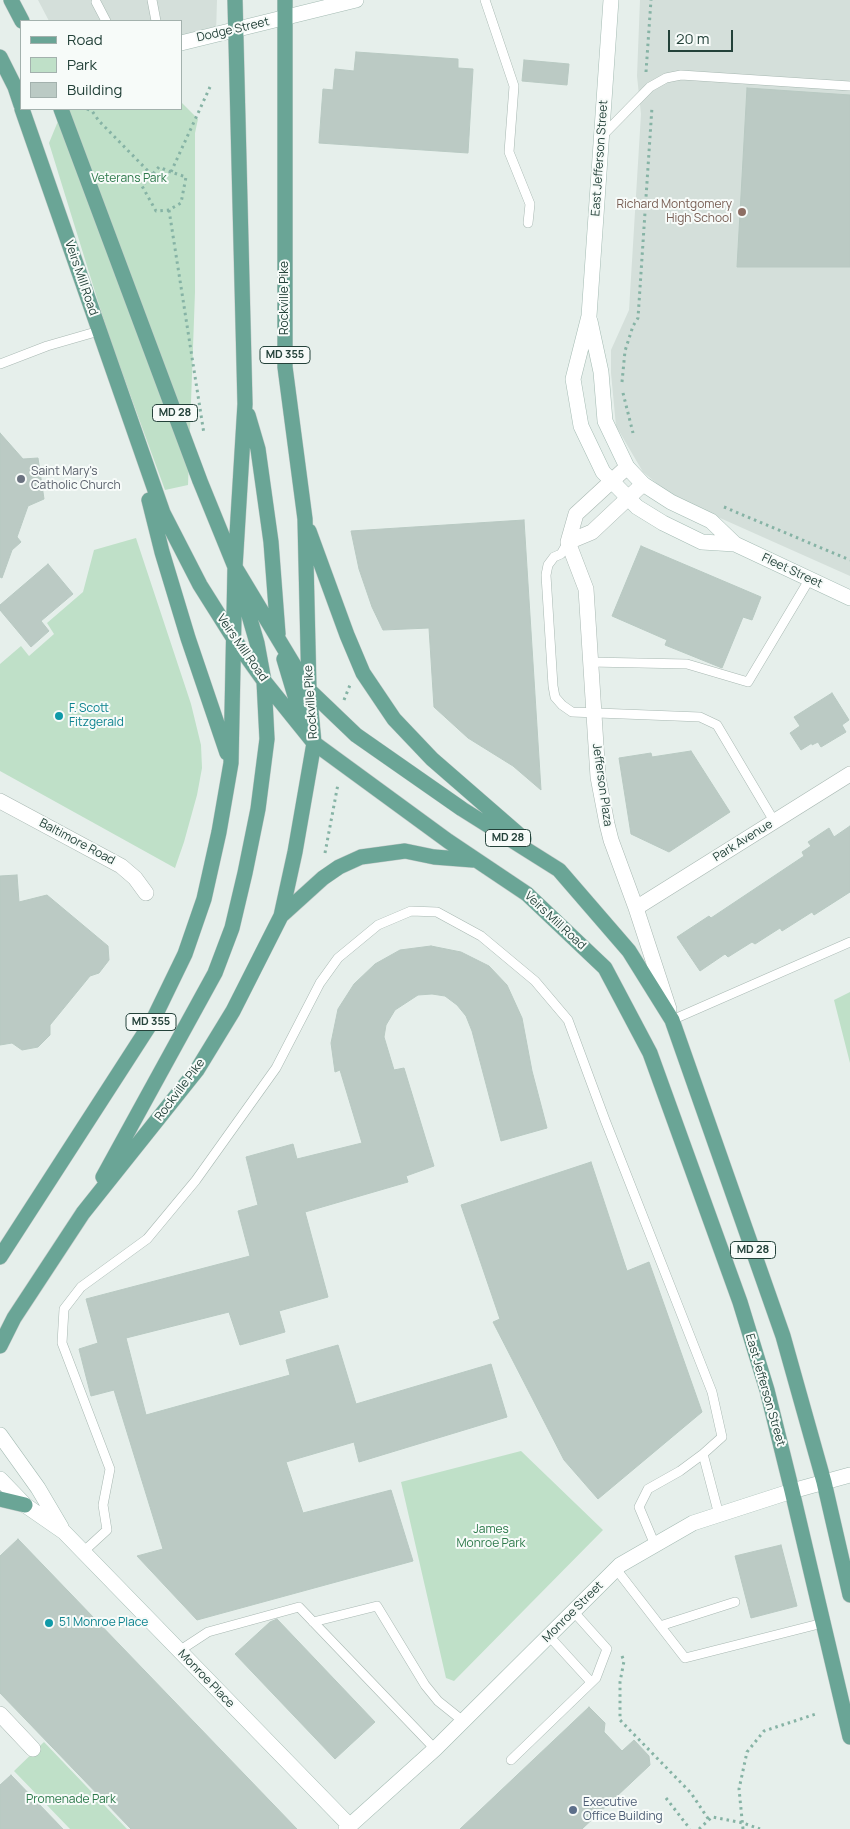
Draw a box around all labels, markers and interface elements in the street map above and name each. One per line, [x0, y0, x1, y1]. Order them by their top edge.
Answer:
street label: Dodge Street [195, 15, 271, 45]
legend [20, 20, 182, 110]
scale bar [670, 20, 735, 52]
text: 20 m [676, 28, 709, 49]
text: Road [67, 29, 103, 50]
text: Park [67, 54, 97, 75]
text: Building [67, 79, 122, 100]
street label: East Jefferson Street [589, 99, 611, 217]
park label: Veterans Park [91, 172, 167, 186]
place label: Richard Montgomery High School [616, 198, 732, 226]
marker: Richard Montgomery High School [736, 206, 748, 218]
street label: Veirs Mill Road [61, 239, 101, 317]
street label: Rockville Pike [278, 261, 292, 335]
road number: MD 355 [260, 346, 310, 364]
road number: MD 28 [152, 404, 198, 422]
place label: Saint Mary's Catholic Church [31, 465, 121, 493]
marker: Saint Mary's Catholic Church [15, 473, 27, 485]
street label: Fleet Street [759, 551, 825, 591]
street label: Veirs Mill Road [214, 612, 270, 684]
street label: Rockville Pike [301, 665, 321, 739]
place label: F. Scott Fitzgerald [69, 702, 124, 730]
marker: F. Scott Fitzgerald [53, 710, 65, 722]
street label: Jefferson Plaza [589, 743, 615, 827]
street label: Baltimore Road [37, 816, 117, 868]
street label: Park Avenue [711, 817, 775, 865]
road number: MD 28 [486, 830, 530, 846]
street label: Veirs Mill Road [521, 889, 589, 953]
road number: MD 355 [126, 1014, 176, 1030]
street label: Rockville Pike [152, 1056, 208, 1124]
road number: MD 28 [730, 1242, 776, 1258]
street label: East Jefferson Street [742, 1332, 788, 1448]
park label: James Monroe Park [457, 1523, 525, 1551]
street label: Monroe Street [540, 1579, 606, 1645]
place label: 51 Monroe Place [59, 1616, 148, 1630]
marker: 51 Monroe Place [43, 1617, 55, 1629]
street label: Monroe Place [175, 1647, 237, 1711]
park label: Promenade Park [26, 1793, 116, 1807]
place label: Executive Office Building [583, 1796, 663, 1824]
marker: Executive Office Building [567, 1804, 579, 1816]

